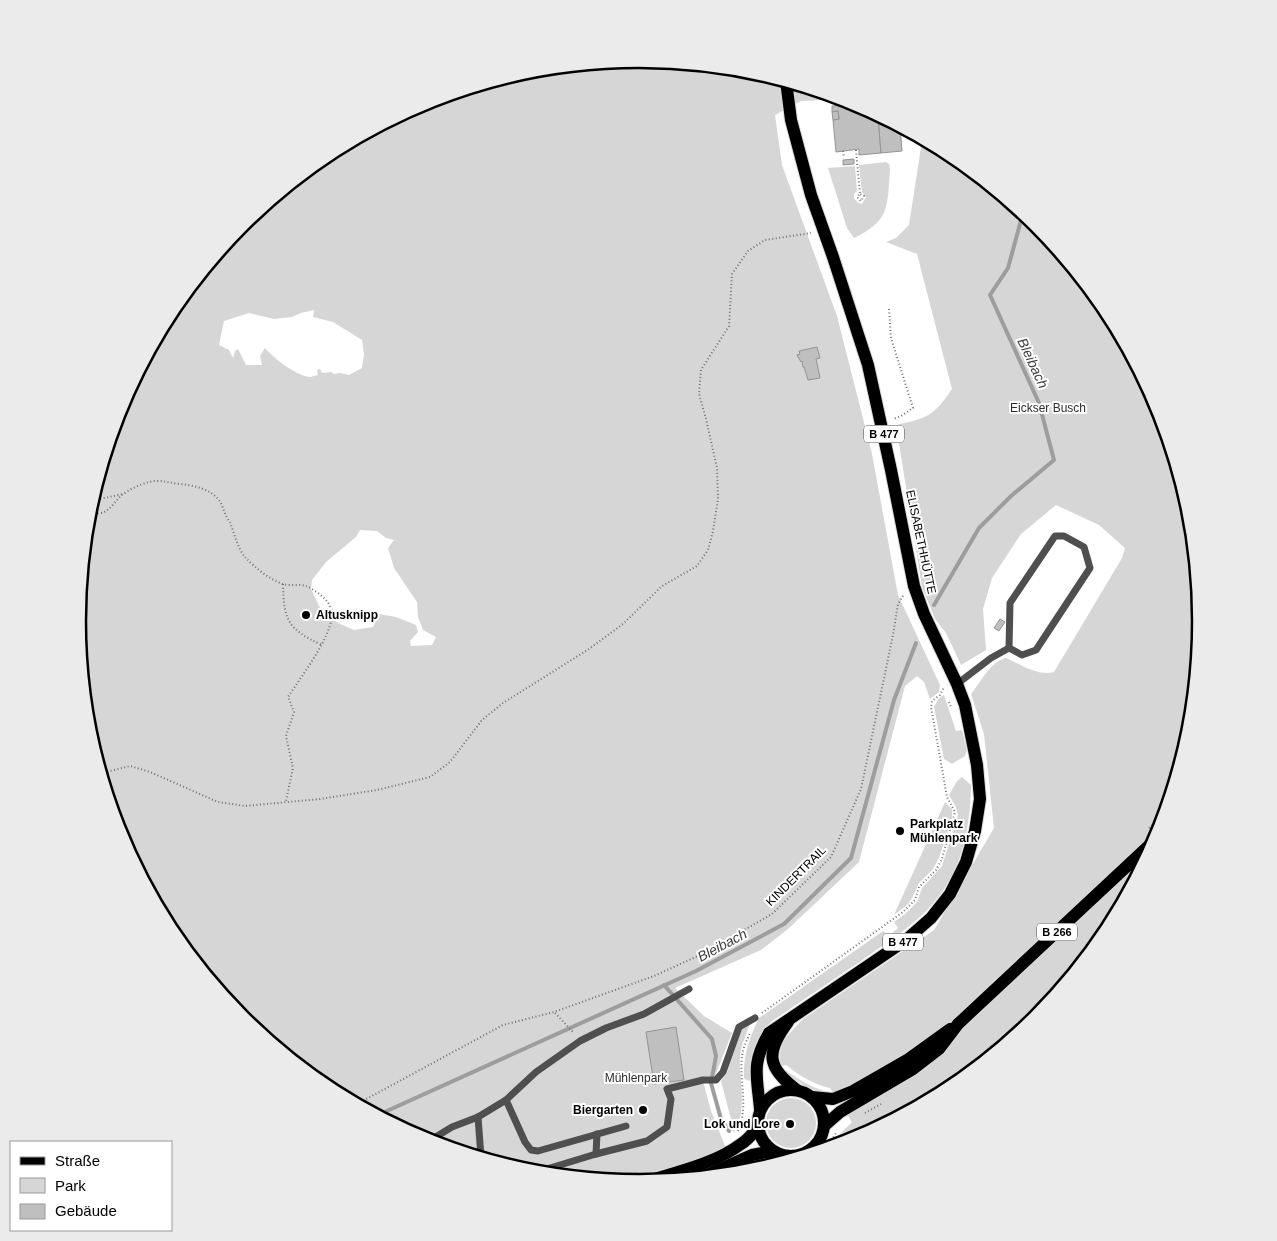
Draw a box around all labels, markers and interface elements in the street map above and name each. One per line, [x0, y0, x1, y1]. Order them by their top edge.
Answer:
water label: Bleibach [1014, 335, 1052, 391]
park label: Eickser Busch [1010, 401, 1086, 415]
road number: B 477 [864, 426, 904, 442]
street label: ELISABETHHÜTTE [903, 489, 939, 595]
place label: Altusknipp [316, 608, 378, 622]
marker: Altusknipp [300, 609, 312, 621]
place label: Parkplatz Mühlenpark [910, 817, 978, 845]
marker: Parkplatz Mühlenpark [894, 825, 906, 837]
street label: KINDERTRAIL [763, 843, 829, 909]
road number: B 266 [1037, 924, 1077, 940]
water label: Bleibach [695, 925, 750, 965]
road number: B 477 [883, 934, 923, 950]
park label: Mühlenpark [605, 1071, 668, 1085]
place label: Biergarten [573, 1103, 633, 1117]
marker: Biergarten [637, 1104, 649, 1116]
place label: Lok und Lore [704, 1117, 780, 1131]
marker: Lok und Lore [784, 1118, 796, 1130]
legend [10, 1141, 172, 1231]
text: Straße [55, 1152, 100, 1169]
text: Park [55, 1177, 86, 1194]
text: Gebäude [55, 1202, 117, 1219]

